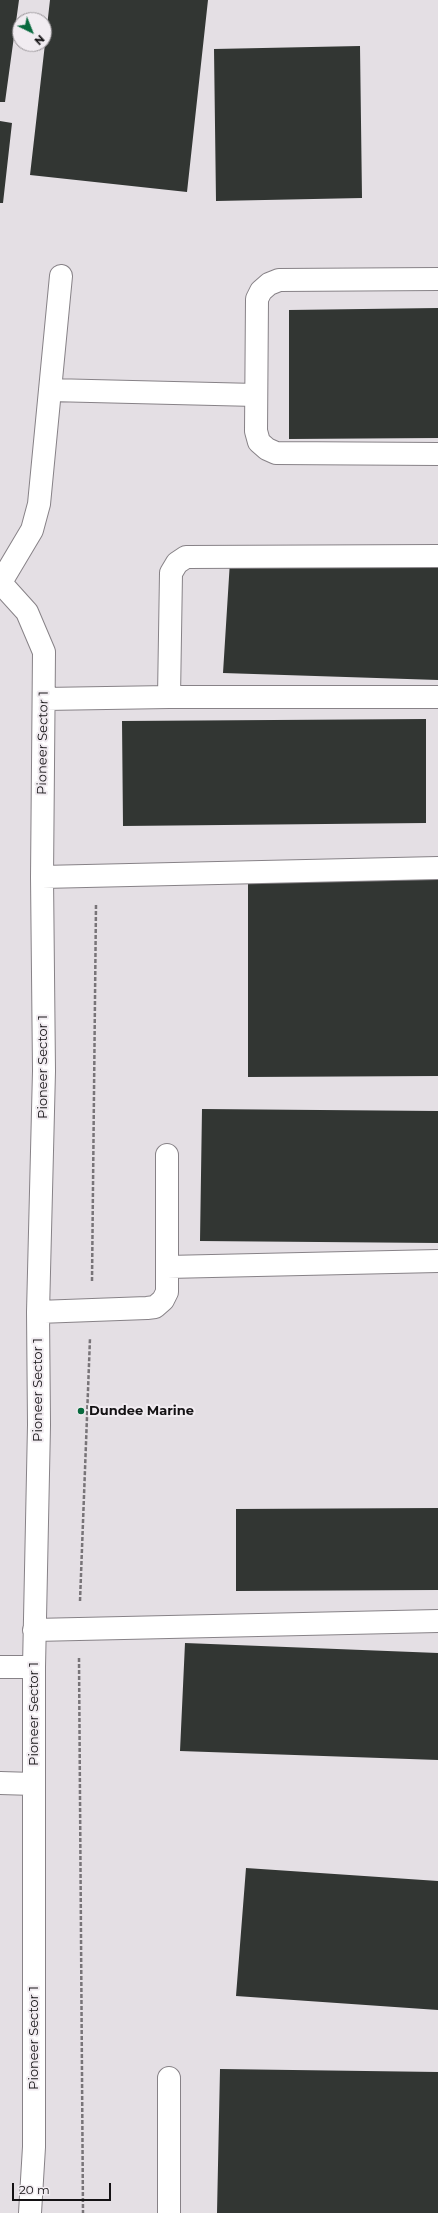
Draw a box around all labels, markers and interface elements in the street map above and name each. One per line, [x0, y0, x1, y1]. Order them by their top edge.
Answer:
north arrow [12, 12, 52, 52]
text: N [31, 32, 48, 48]
street label: Pioneer Sector 1 [34, 691, 52, 795]
street label: Pioneer Sector 1 [35, 1015, 51, 1119]
street label: Pioneer Sector 1 [30, 1338, 46, 1442]
place label: Dundee Marine [89, 1403, 194, 1419]
marker: Dundee Marine [76, 1406, 86, 1416]
street label: Pioneer Sector 1 [26, 1662, 42, 1766]
street label: Pioneer Sector 1 [26, 1986, 42, 2090]
scale bar [14, 2175, 113, 2201]
text: 20 m [19, 2182, 50, 2197]

